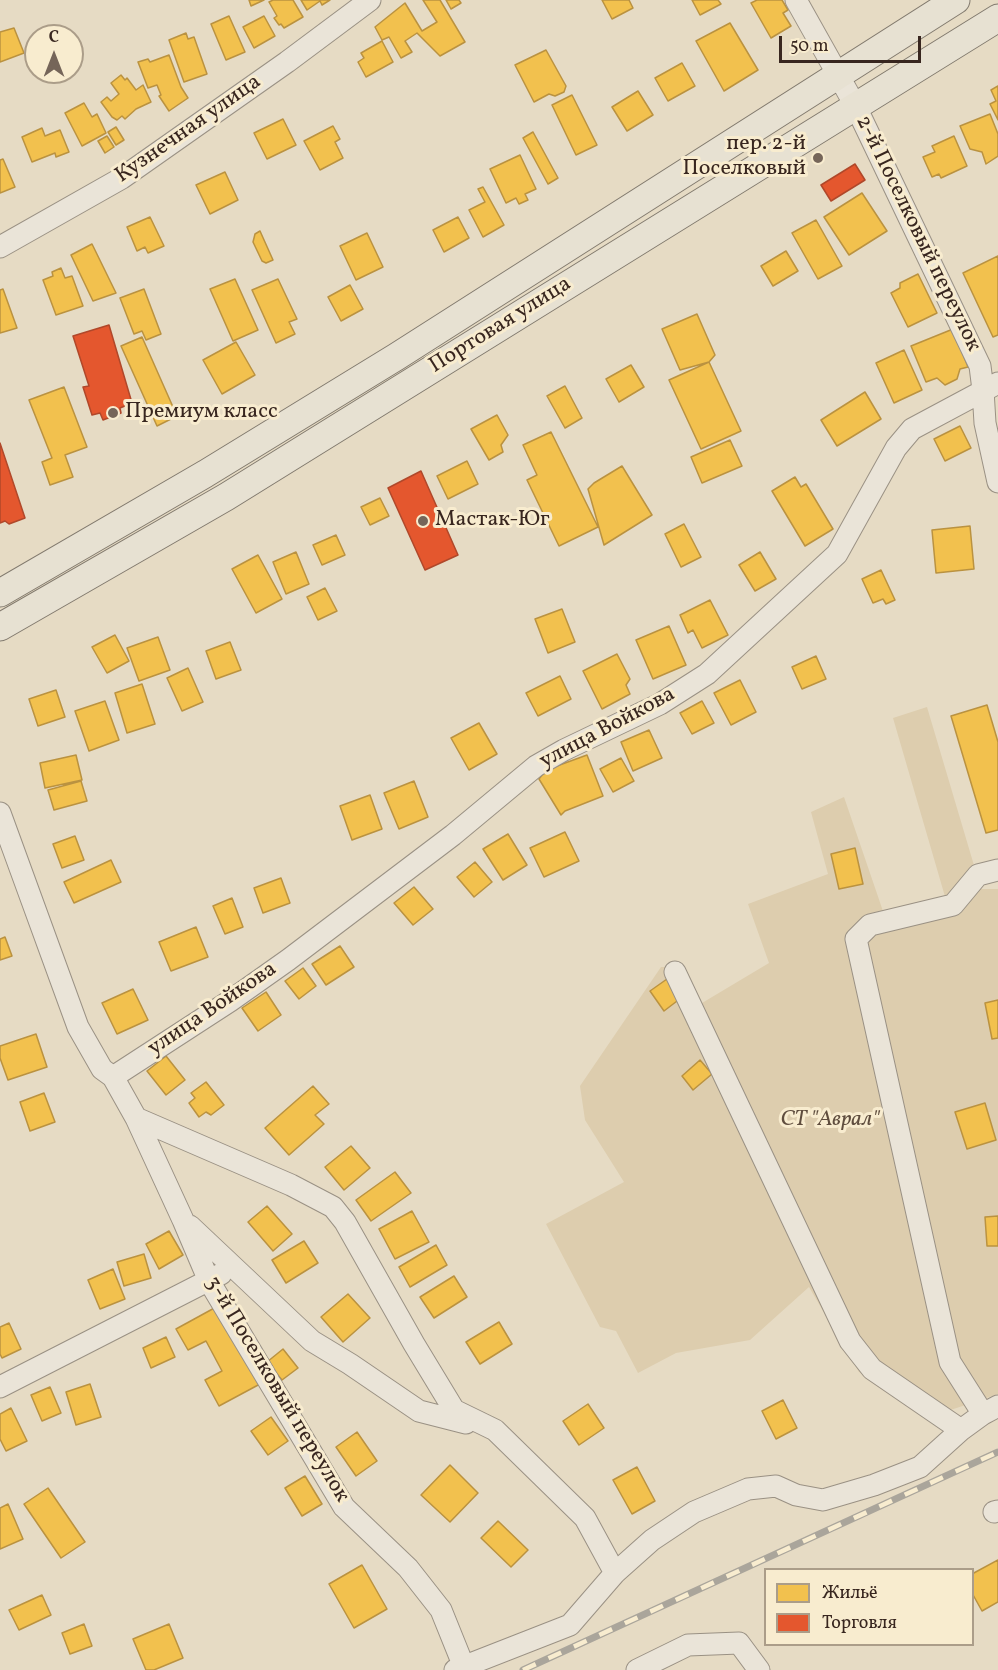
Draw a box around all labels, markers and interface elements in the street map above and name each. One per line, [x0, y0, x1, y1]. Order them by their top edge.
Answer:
north arrow [24, 24, 84, 84]
scale bar [782, 24, 924, 62]
text: С [49, 27, 59, 49]
text: 50 m [790, 34, 829, 59]
street label: Кузнечная улица [111, 70, 267, 190]
street label: 2-й Поселковый переулок [848, 112, 986, 356]
place label: пер. 2-й Поселковый [683, 132, 806, 184]
marker: пер. 2-й Поселковый [811, 151, 825, 165]
street label: Портовая улица [425, 272, 577, 380]
place label: Премиум класс [125, 400, 278, 426]
marker: Премиум класс [106, 406, 120, 420]
place label: Мастак-Юг [435, 508, 550, 534]
marker: Мастак-Юг [416, 514, 430, 528]
street label: улица Войкова [536, 682, 680, 776]
street label: улица Войкова [144, 957, 282, 1063]
park label: СТ "Аврал" [780, 1108, 880, 1134]
street label: 3-й Поселковый переулок [198, 1272, 354, 1508]
legend [764, 1568, 974, 1646]
text: Жильё [822, 1581, 878, 1606]
text: Торговля [822, 1611, 897, 1636]

